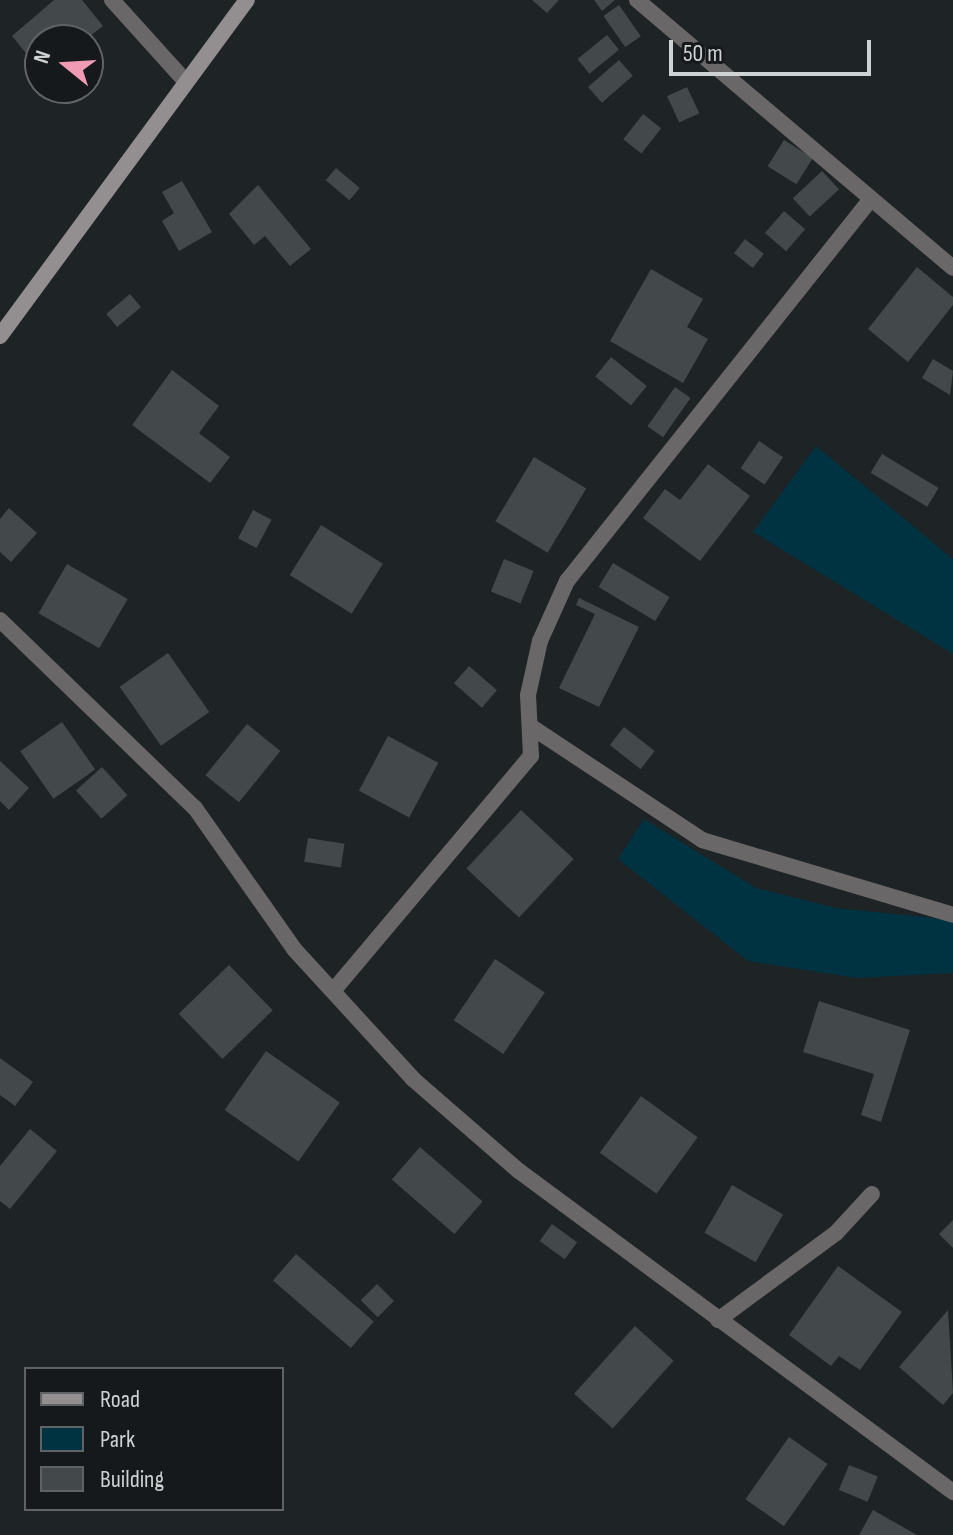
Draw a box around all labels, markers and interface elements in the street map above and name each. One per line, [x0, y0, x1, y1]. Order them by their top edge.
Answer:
north arrow [24, 24, 104, 104]
scale bar [673, 24, 875, 74]
text: 50 m [683, 39, 723, 68]
text: N [28, 47, 57, 67]
legend [24, 1367, 284, 1511]
text: Road [100, 1385, 140, 1414]
text: Park [100, 1425, 135, 1454]
text: Building [100, 1465, 164, 1494]

